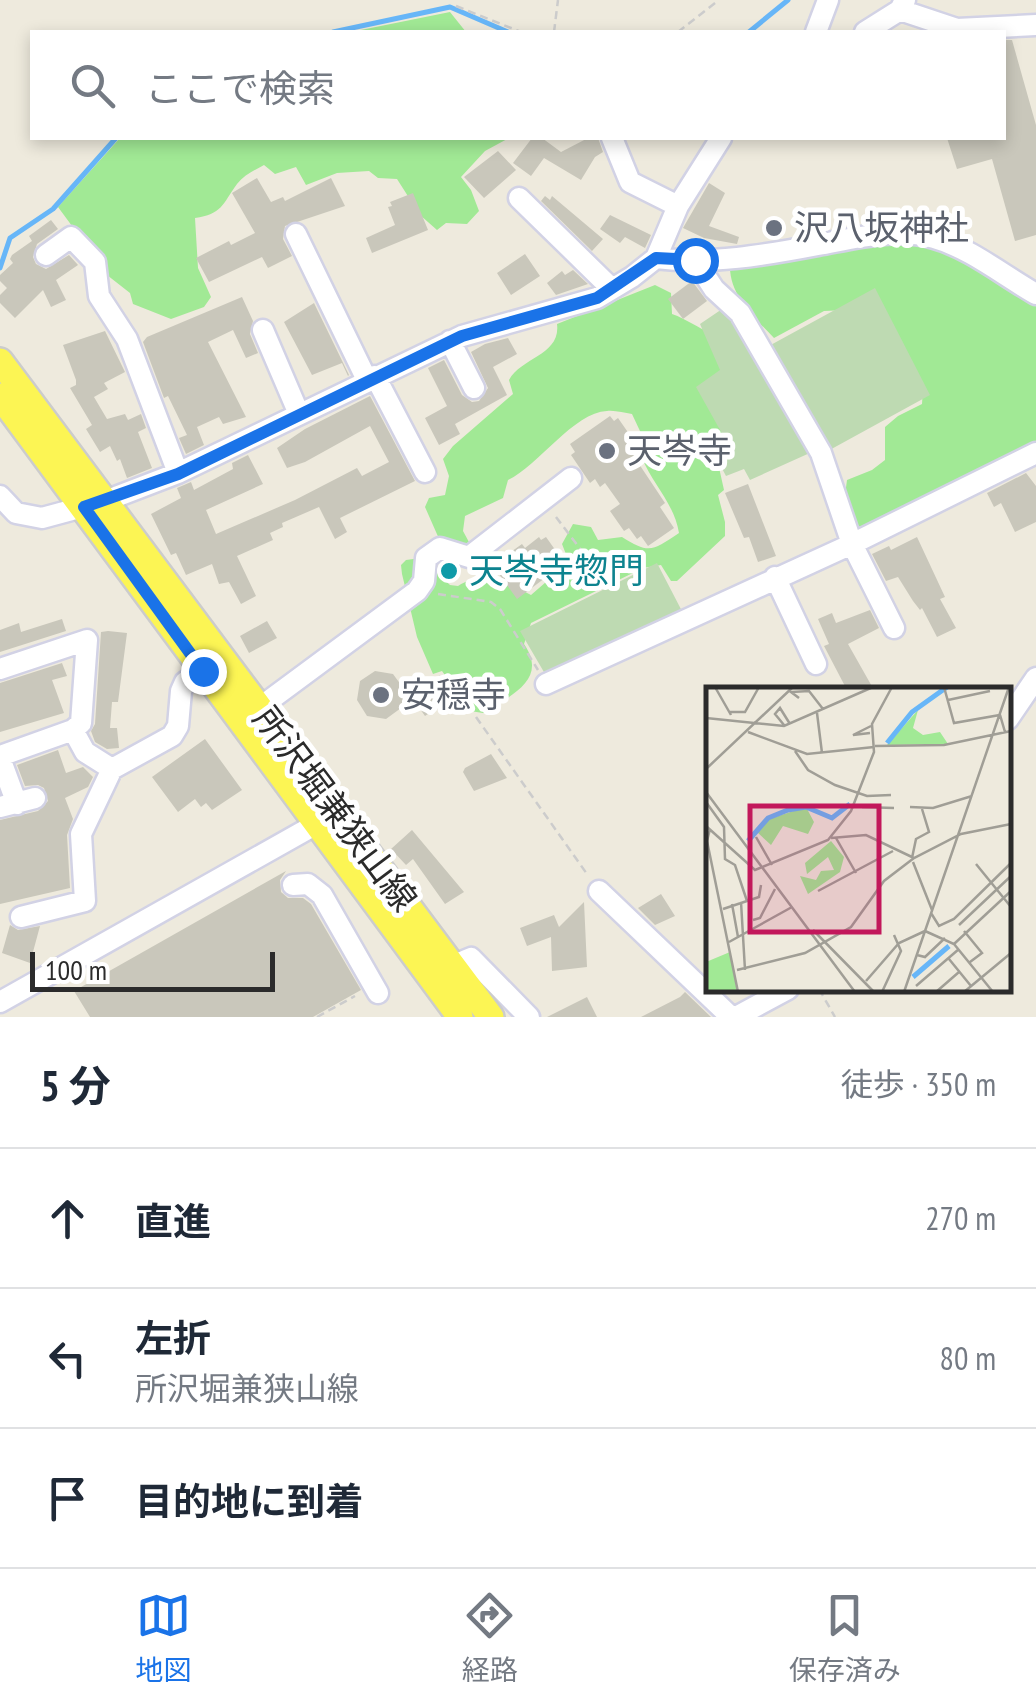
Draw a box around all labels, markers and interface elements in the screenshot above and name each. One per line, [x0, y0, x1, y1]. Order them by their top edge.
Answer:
search box [30, 30, 1006, 140]
icon: search [65, 58, 120, 113]
text: ここで検索 [145, 63, 335, 112]
place label: 沢八坂神社 [794, 204, 969, 250]
marker: 沢八坂神社 [763, 217, 785, 239]
route start [673, 238, 719, 284]
place label: 天岑寺 [627, 427, 732, 473]
marker: 天岑寺 [596, 440, 618, 462]
place label: 天岑寺惣門 [469, 547, 644, 593]
marker: 天岑寺惣門 [438, 560, 460, 582]
route end [181, 649, 227, 695]
place label: 安穏寺 [401, 671, 506, 717]
marker: 安穏寺 [370, 684, 392, 706]
inset map [706, 687, 1011, 992]
street label: 所沢堀兼狭山線 [244, 697, 428, 920]
scale bar [30, 947, 275, 991]
text: 100 m [45, 951, 107, 988]
text: 5 分 [40, 1058, 111, 1113]
text: 徒歩 · 350 m [841, 1063, 996, 1105]
icon: ahead [40, 1191, 95, 1246]
text: 直進 [135, 1196, 211, 1245]
text: 270 m [925, 1197, 996, 1239]
text: 左折 [135, 1313, 211, 1362]
icon: left [40, 1331, 95, 1386]
text: 80 m [940, 1337, 996, 1379]
text: 所沢堀兼狭山線 [135, 1367, 359, 1409]
icon: arrive [40, 1471, 95, 1526]
text: 目的地に到着 [135, 1476, 363, 1525]
tab: 地図 [135, 1588, 191, 1688]
tab: 経路 [462, 1588, 518, 1688]
tab: 保存済み [789, 1588, 901, 1688]

